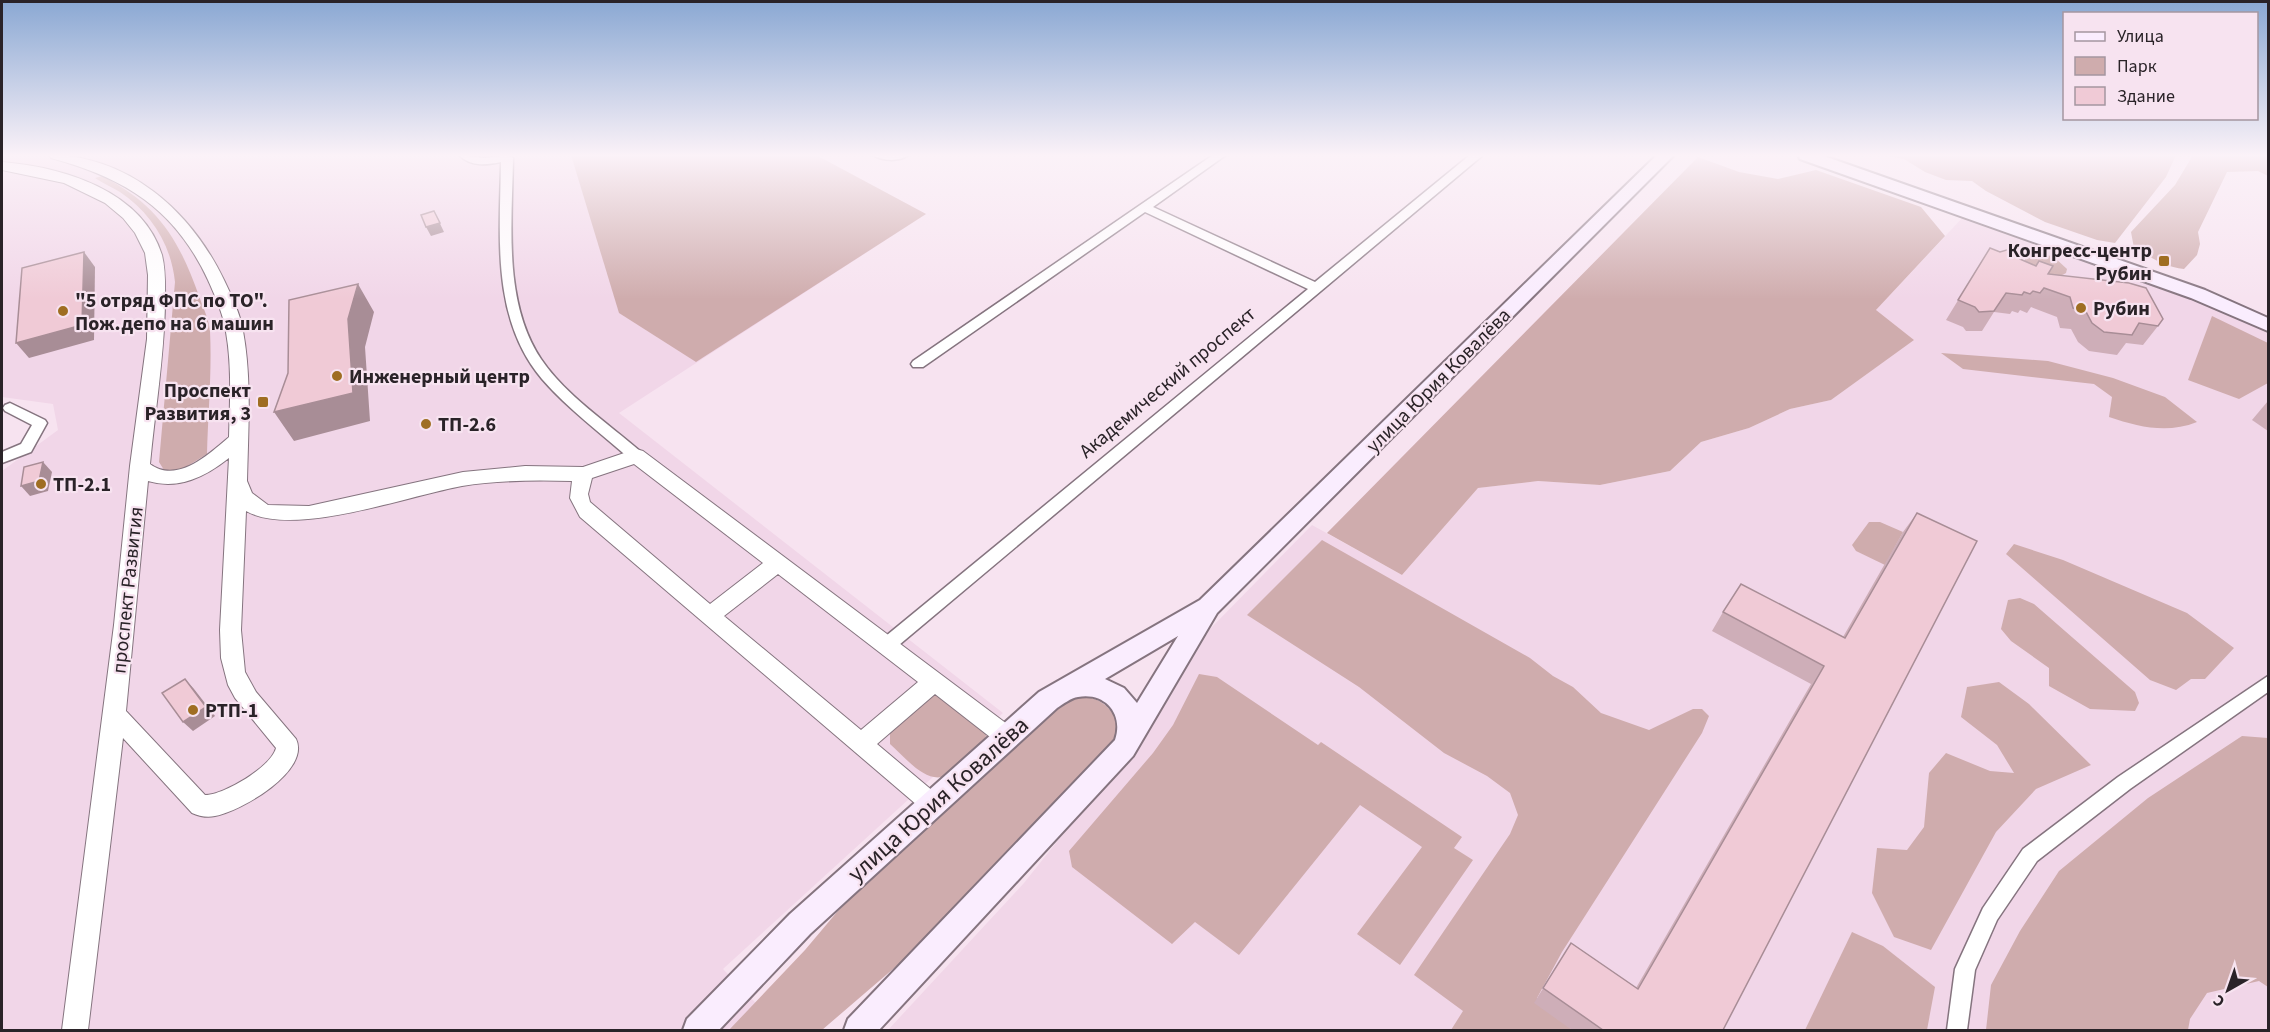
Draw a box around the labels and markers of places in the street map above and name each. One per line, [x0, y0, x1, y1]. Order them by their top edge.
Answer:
place label: Конгресс-центр Рубин [2008, 237, 2152, 288]
marker: Конгресс-центр Рубин [2157, 254, 2171, 268]
place label: "5 отряд ФПС по ТО". Пож.депо на 6 машин [75, 287, 274, 338]
place label: Рубин [2093, 295, 2150, 323]
marker: Рубин [2074, 301, 2088, 315]
marker: "5 отряд ФПС по ТО". Пож.депо на 6 машин [56, 304, 70, 318]
place label: Инженерный центр [349, 363, 530, 391]
marker: Инженерный центр [330, 369, 344, 383]
place label: Проспект Развития, 3 [145, 377, 251, 428]
marker: Проспект Развития, 3 [256, 395, 270, 409]
place label: ТП-2.6 [438, 411, 496, 439]
marker: ТП-2.6 [419, 417, 433, 431]
place label: ТП-2.1 [53, 471, 111, 499]
marker: ТП-2.1 [34, 477, 48, 491]
place label: РТП-1 [205, 697, 258, 725]
marker: РТП-1 [186, 703, 200, 717]

